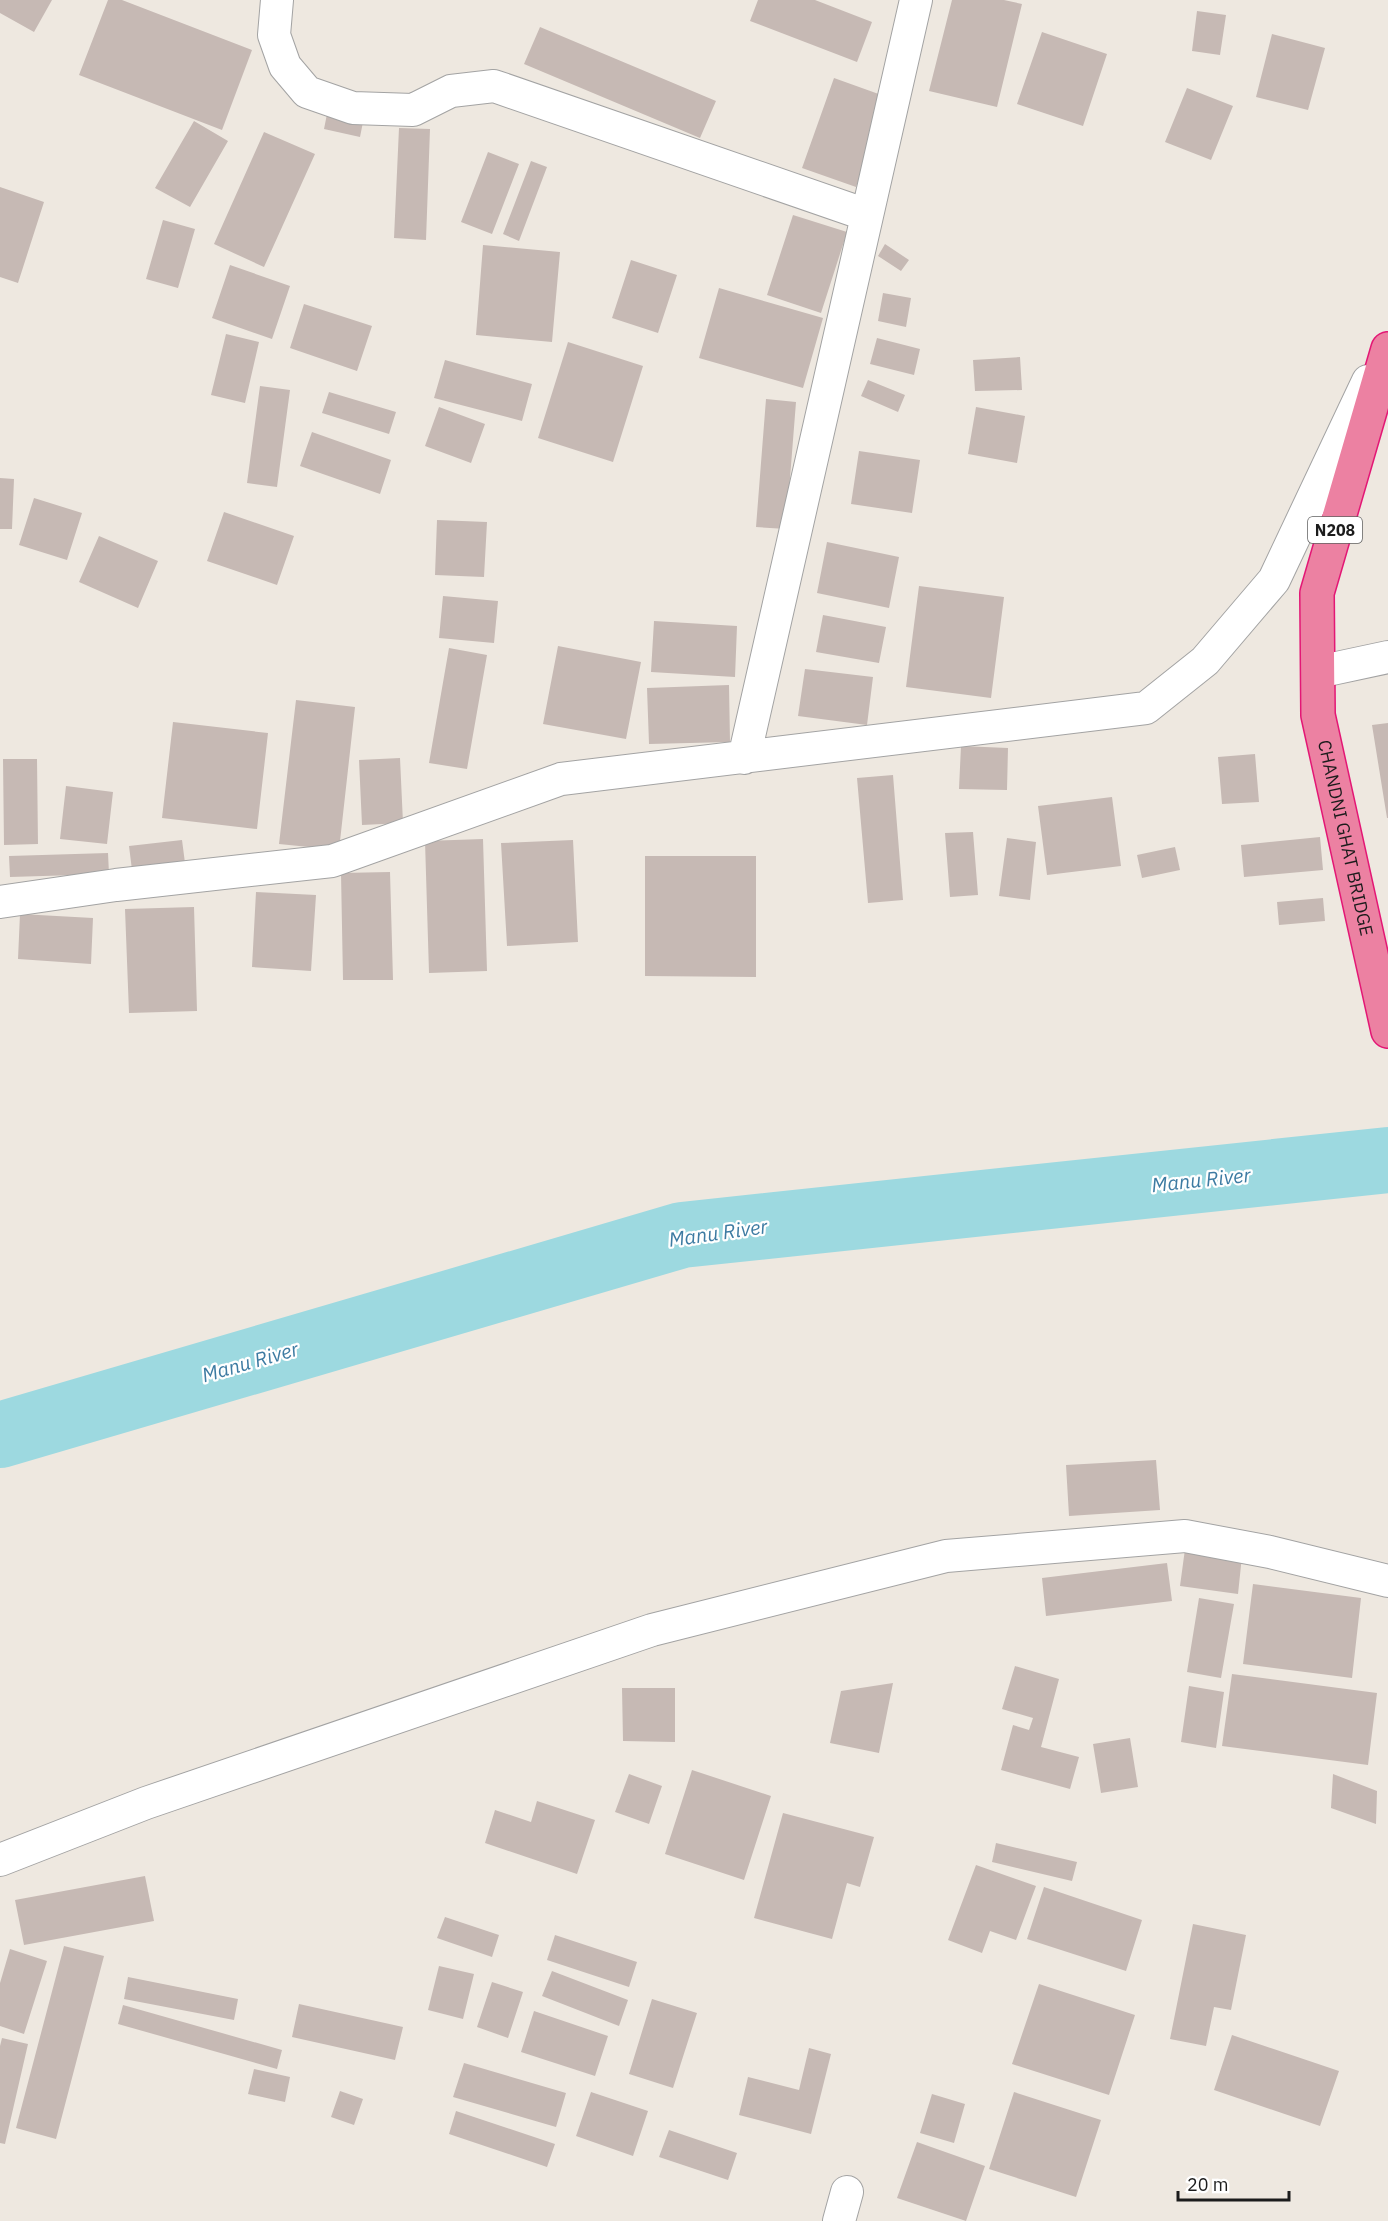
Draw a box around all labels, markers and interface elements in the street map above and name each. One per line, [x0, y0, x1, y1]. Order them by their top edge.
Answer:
road number: N208 [1308, 517, 1362, 543]
street label: CHANDNI GHAT BRIDGE [1313, 738, 1379, 938]
water label: Manu River [1150, 1161, 1253, 1198]
water label: Manu River [667, 1212, 770, 1253]
water label: Manu River [198, 1335, 302, 1388]
scale bar [1178, 2164, 1289, 2202]
text: 20 m [1187, 2173, 1229, 2196]

